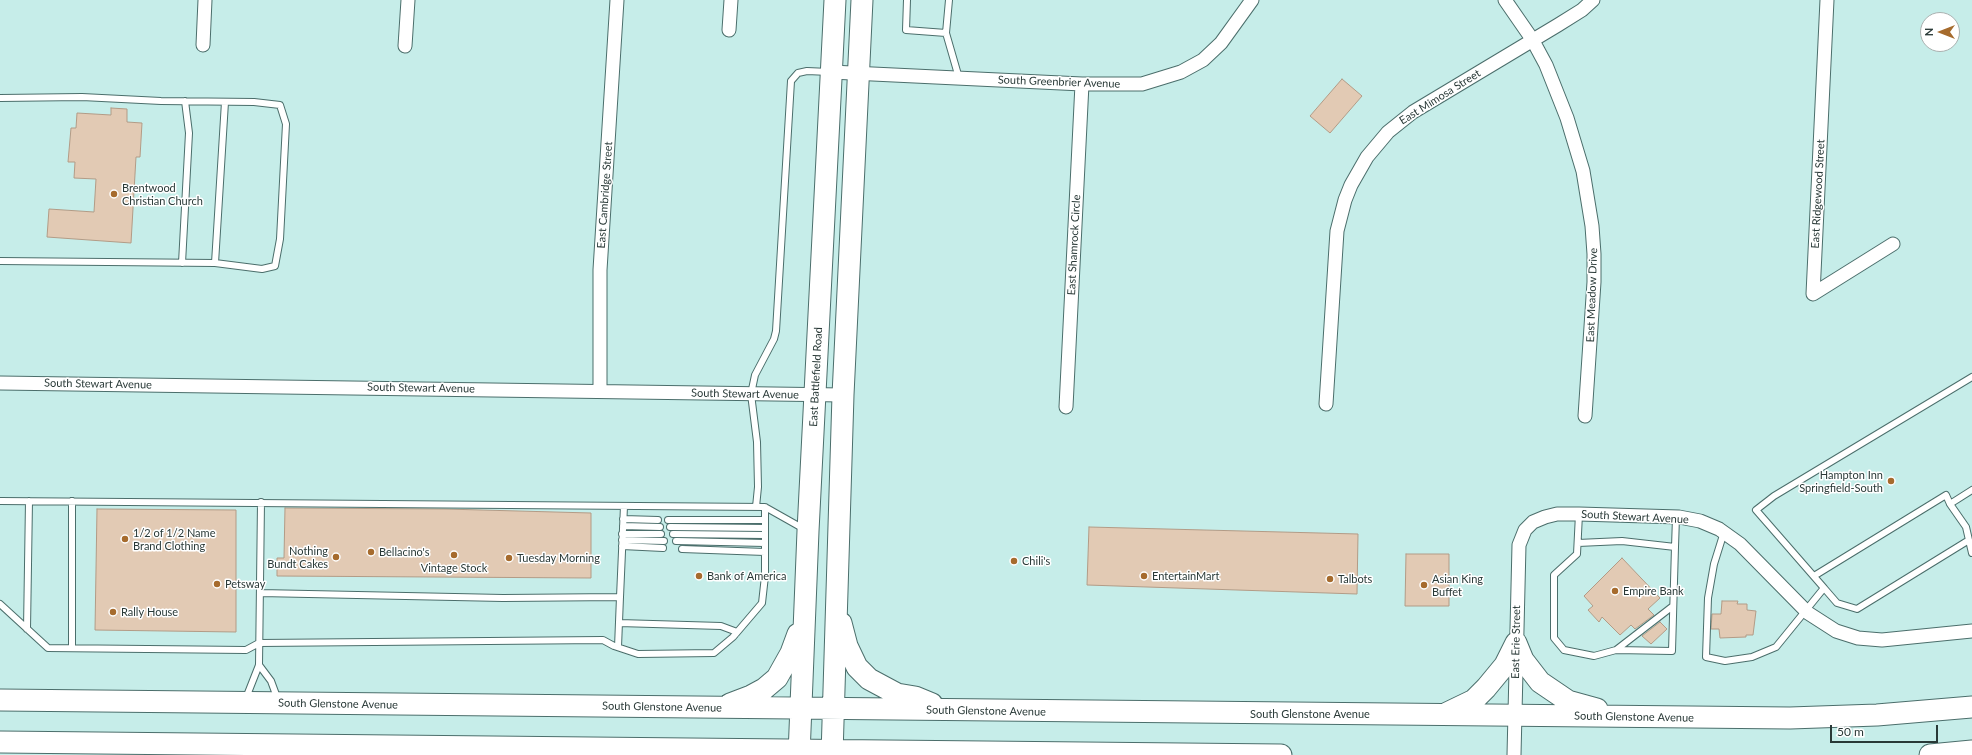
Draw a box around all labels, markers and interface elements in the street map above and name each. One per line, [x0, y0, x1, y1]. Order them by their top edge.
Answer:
north arrow [1920, 12, 1960, 52]
text: N [1922, 28, 1935, 36]
street label: East Mimosa Street [1397, 67, 1483, 127]
street label: South Greenbrier Avenue [998, 73, 1120, 91]
street label: East Ridgewood Street [1809, 139, 1827, 249]
street label: East Cambridge Street [595, 141, 615, 249]
place label: Brentwood Christian Church [122, 181, 203, 207]
marker: Brentwood Christian Church [109, 189, 119, 199]
street label: East Shamrock Circle [1065, 194, 1083, 296]
street label: East Meadow Drive [1584, 248, 1600, 342]
street label: East Battlefield Road [807, 327, 825, 427]
street label: South Stewart Avenue [44, 376, 152, 392]
street label: South Stewart Avenue [367, 380, 475, 396]
street label: South Stewart Avenue [691, 386, 799, 402]
place label: Hampton Inn Springfield-South [1799, 468, 1883, 494]
marker: Hampton Inn Springfield-South [1886, 476, 1896, 486]
street label: South Stewart Avenue [1581, 508, 1689, 526]
place label: 1/2 of 1/2 Name Brand Clothing [133, 526, 215, 552]
marker: 1/2 of 1/2 Name Brand Clothing [120, 534, 130, 544]
place label: Nothing Bundt Cakes [267, 544, 328, 570]
place label: Bellacino's [379, 545, 429, 559]
marker: Bellacino's [366, 547, 376, 557]
marker: Vintage Stock [449, 550, 459, 560]
place label: Tuesday Morning [517, 551, 600, 565]
marker: Nothing Bundt Cakes [331, 552, 341, 562]
marker: Tuesday Morning [504, 553, 514, 563]
place label: Chili's [1022, 554, 1050, 568]
marker: Chili's [1009, 556, 1019, 566]
place label: Vintage Stock [421, 561, 487, 575]
place label: Bank of America [707, 569, 786, 583]
place label: EntertainMart [1152, 569, 1220, 583]
marker: Bank of America [694, 571, 704, 581]
marker: EntertainMart [1139, 571, 1149, 581]
place label: Talbots [1338, 572, 1372, 586]
place label: Asian King Buffet [1432, 572, 1483, 598]
marker: Talbots [1325, 574, 1335, 584]
place label: Petsway [225, 577, 265, 591]
marker: Petsway [212, 579, 222, 589]
marker: Asian King Buffet [1419, 580, 1429, 590]
place label: Empire Bank [1623, 584, 1684, 598]
marker: Empire Bank [1610, 586, 1620, 596]
place label: Rally House [121, 605, 178, 619]
street label: East Erie Street [1509, 605, 1523, 679]
marker: Rally House [108, 607, 118, 617]
street label: South Glenstone Avenue [278, 696, 398, 712]
street label: South Glenstone Avenue [602, 699, 722, 715]
street label: South Glenstone Avenue [926, 703, 1046, 719]
street label: South Glenstone Avenue [1250, 707, 1370, 721]
street label: South Glenstone Avenue [1574, 709, 1694, 725]
scale bar [1832, 717, 1940, 743]
text: 50 m [1837, 724, 1864, 739]

